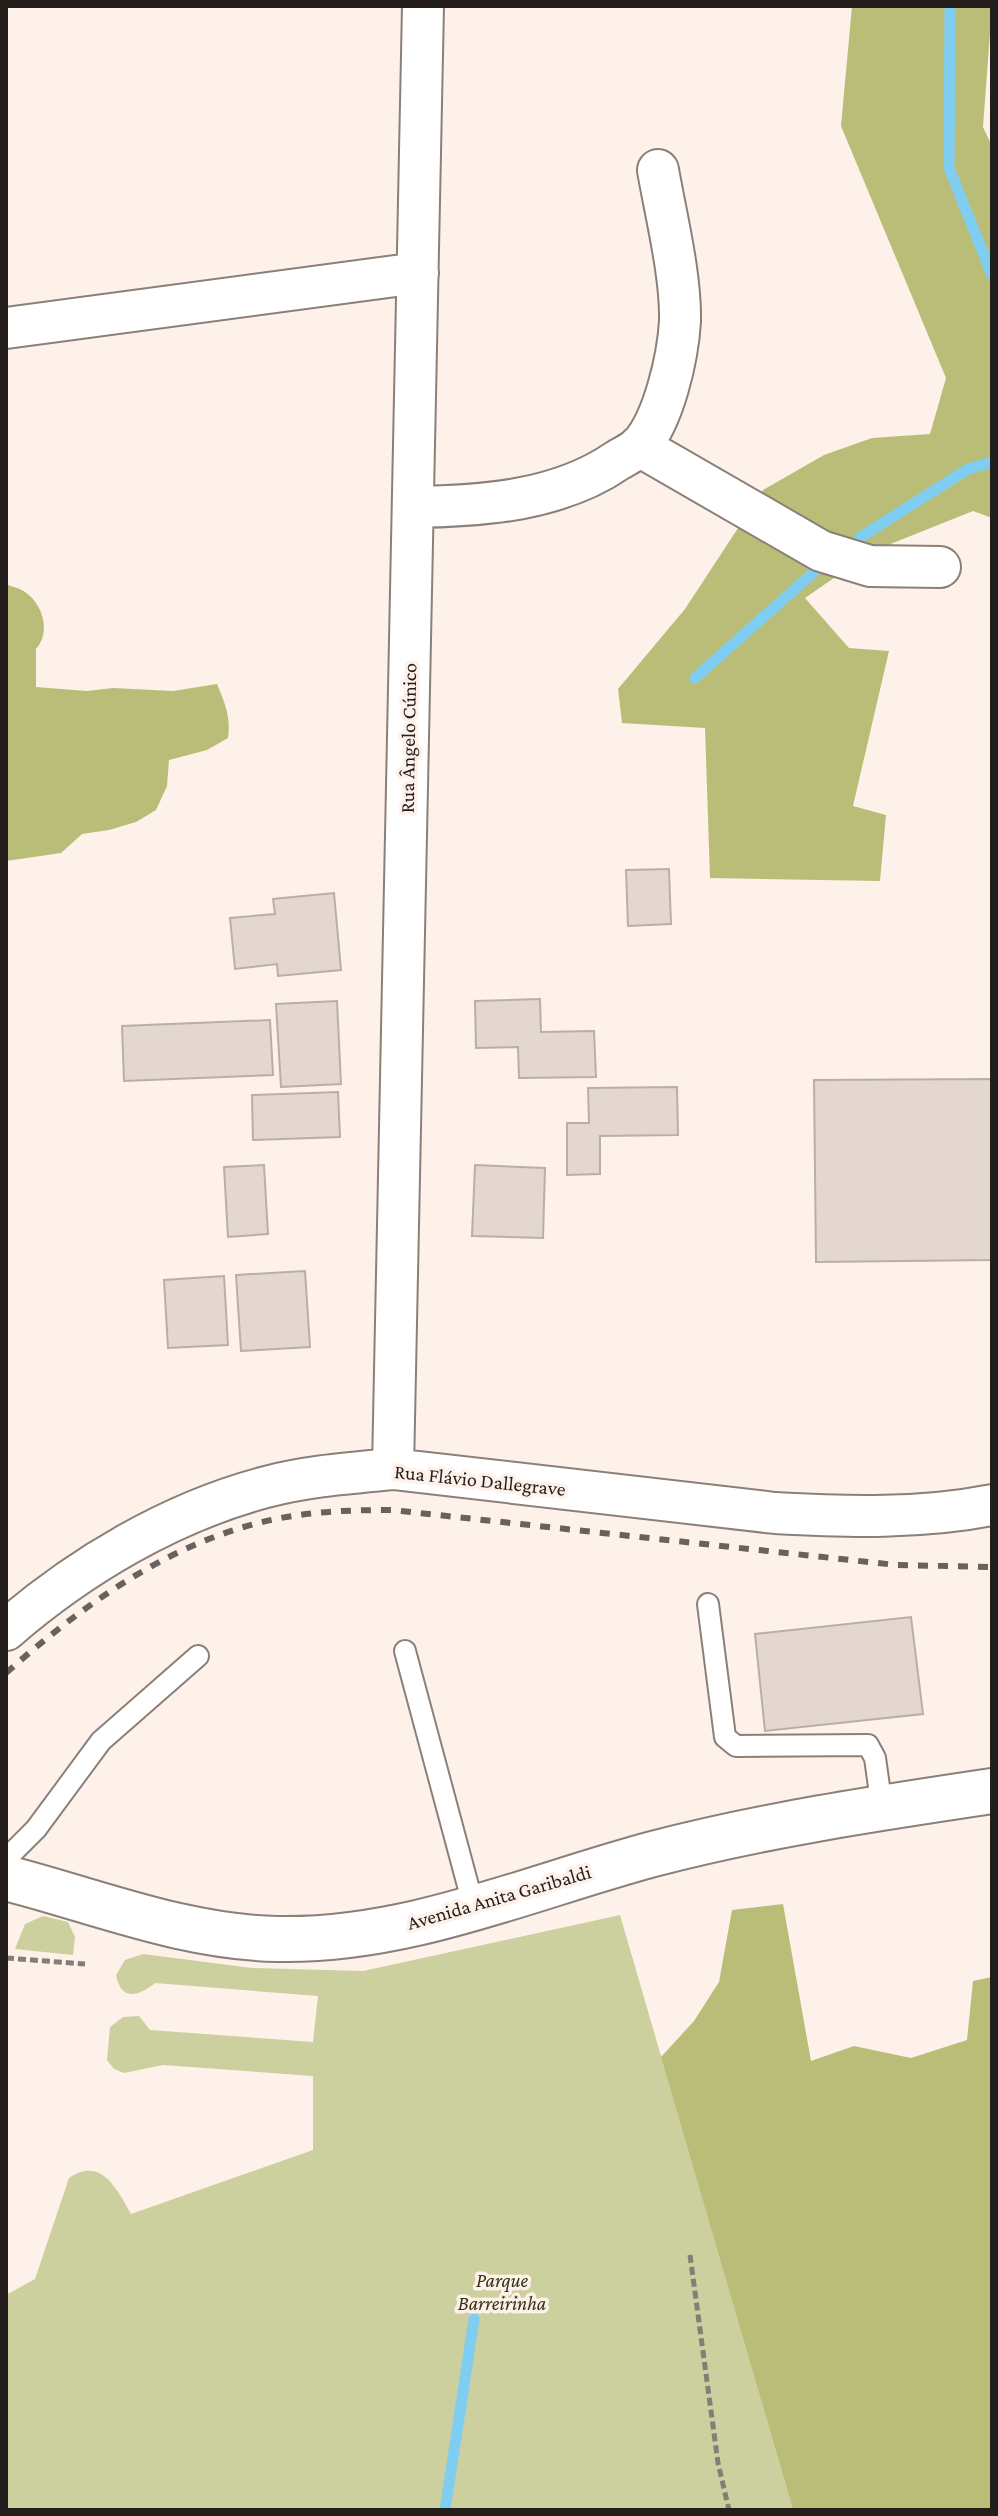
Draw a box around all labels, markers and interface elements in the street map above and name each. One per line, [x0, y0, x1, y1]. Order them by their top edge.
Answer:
street label: Rua Ângelo Cúnico [396, 663, 421, 813]
street label: Rua Flávio Dallegrave [393, 1460, 567, 1501]
street label: Avenida Anita Garibaldi [405, 1860, 593, 1934]
park label: Parque Barreirinha [458, 2269, 546, 2314]

